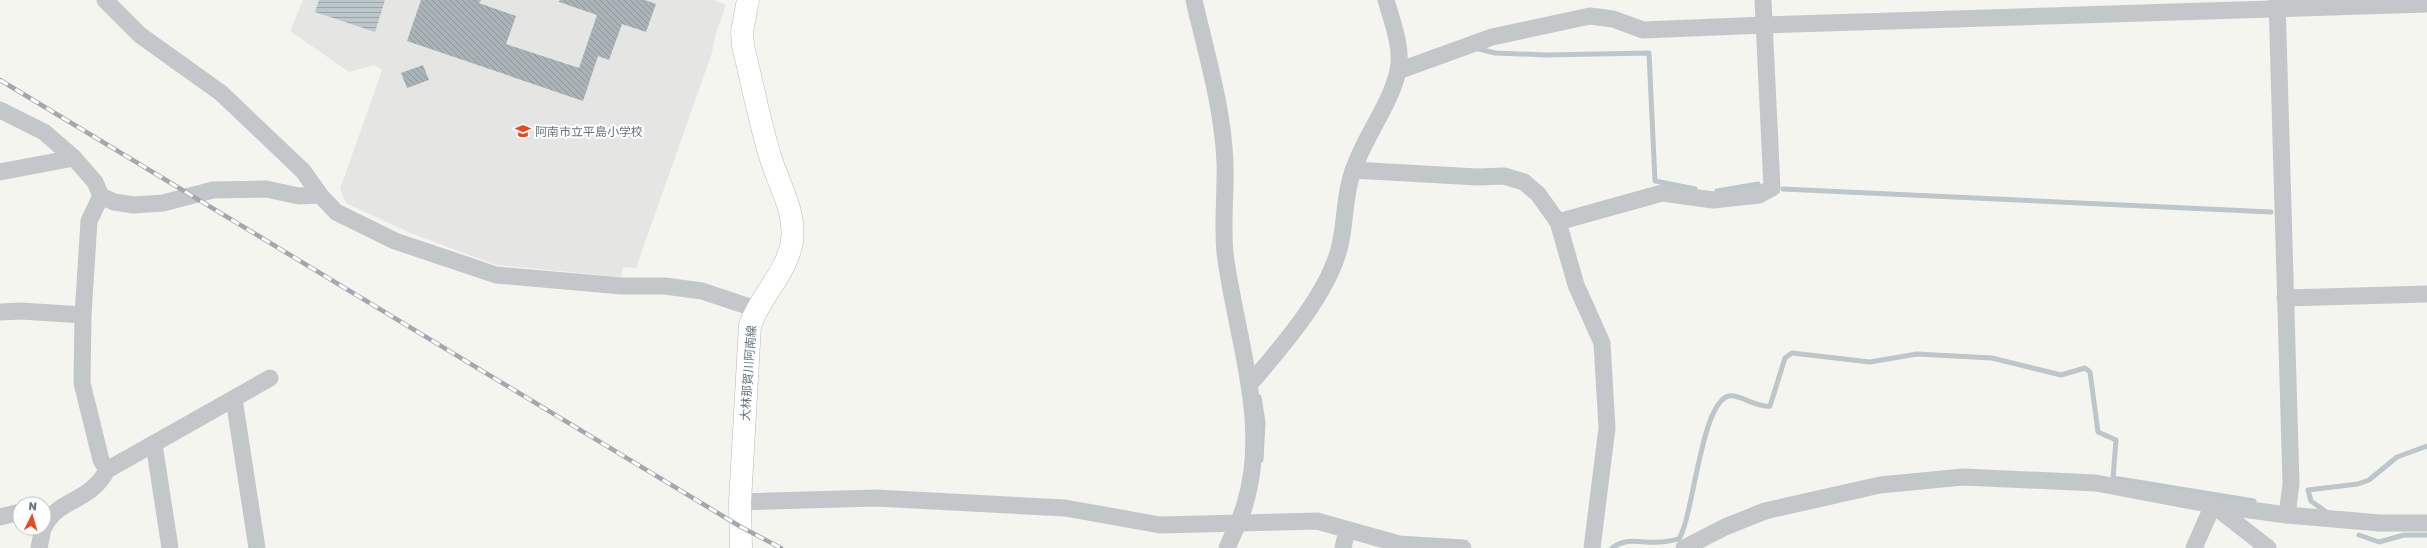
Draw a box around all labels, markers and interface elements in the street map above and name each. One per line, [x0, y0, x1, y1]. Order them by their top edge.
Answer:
school or university icon: 阿南市立平島小学校 [514, 122, 532, 140]
place label: 阿南市立平島小学校 [535, 124, 643, 139]
street label: 大林那賀川阿南線 [737, 325, 759, 421]
north arrow [12, 496, 52, 536]
text: N [28, 499, 38, 512]

